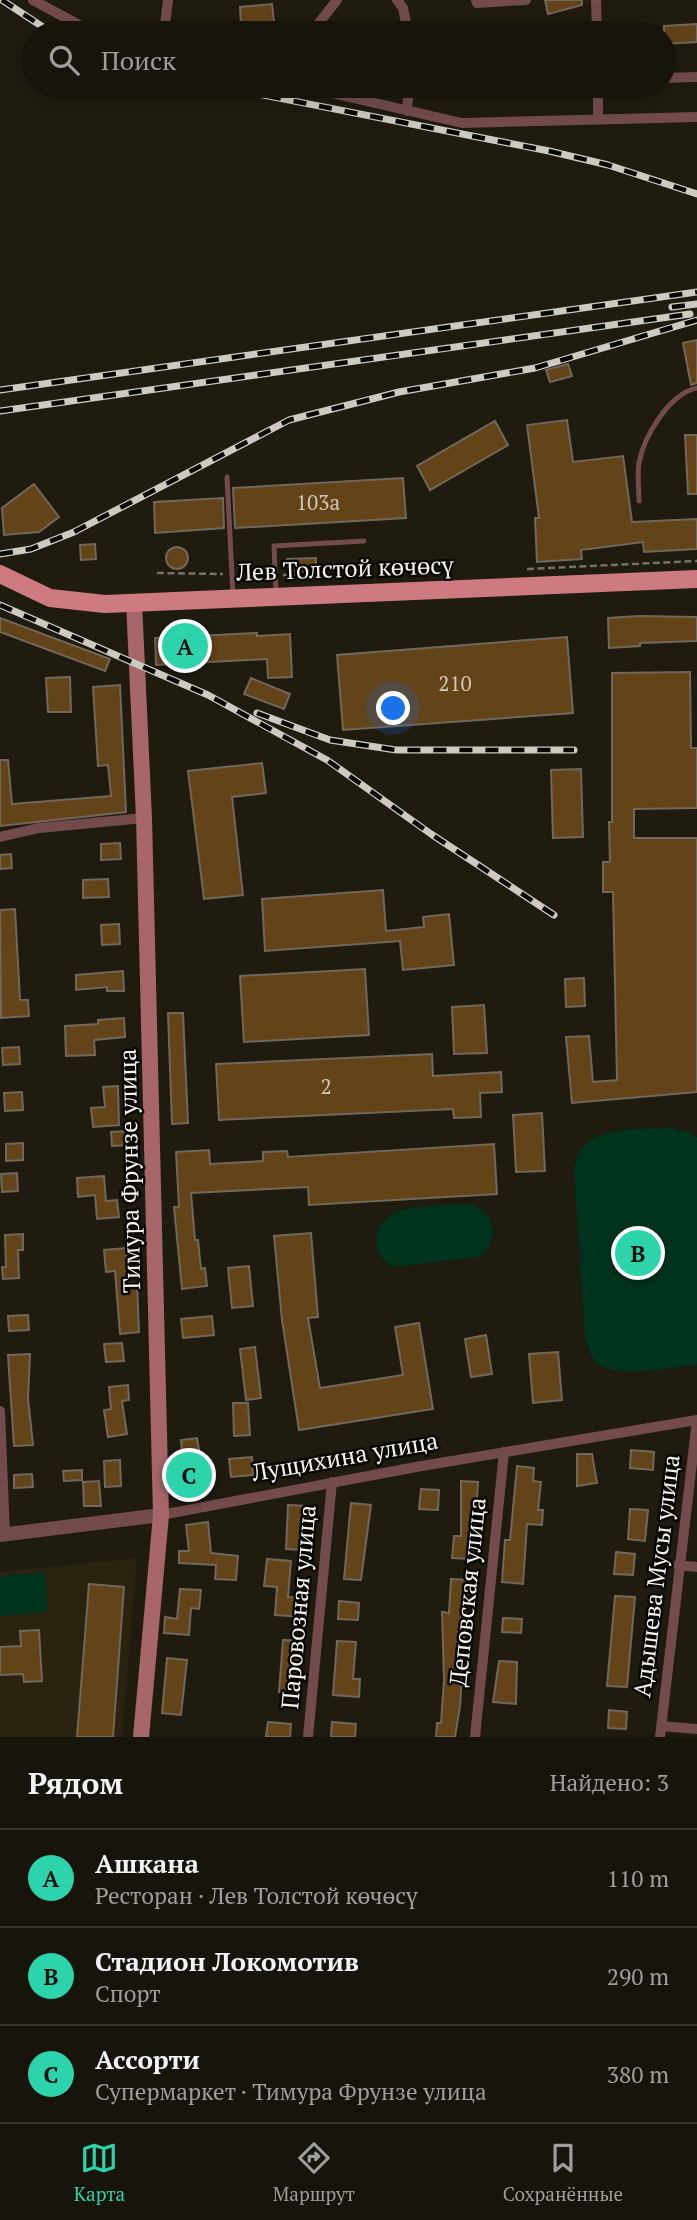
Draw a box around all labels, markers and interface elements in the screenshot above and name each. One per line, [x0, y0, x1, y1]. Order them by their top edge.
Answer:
search box [21, 21, 676, 98]
icon: search [45, 41, 83, 79]
text: Поиск [101, 43, 176, 77]
house number: 103а [296, 488, 340, 516]
street label: Лев Толстой көчөсү [235, 548, 455, 588]
pin: A [162, 620, 208, 672]
house number: 210 [438, 669, 472, 697]
your location [376, 691, 410, 725]
street label: Тимура Фрунзе улица [111, 1049, 147, 1294]
house number: 2 [320, 1072, 332, 1100]
pin: B [615, 1227, 661, 1279]
street label: Лущихина улица [248, 1424, 441, 1488]
pin: C [166, 1449, 212, 1501]
street label: Адышева Мусы улица [625, 1453, 687, 1699]
street label: Деповская улица [441, 1496, 493, 1688]
street label: Паровозная улица [273, 1503, 323, 1710]
text: Рядом [28, 1763, 123, 1803]
text: Найдено: 3 [550, 1767, 669, 1798]
text: Ашкана [95, 1846, 199, 1880]
text: A [43, 1863, 59, 1894]
text: 110 m [607, 1863, 669, 1894]
text: Ресторан · Лев Толстой көчөсү [95, 1880, 418, 1911]
text: Стадион Локомотив [95, 1944, 359, 1978]
text: B [44, 1961, 58, 1992]
text: 290 m [607, 1961, 669, 1992]
text: Спорт [95, 1978, 161, 2009]
text: Ассорти [95, 2042, 200, 2076]
text: C [44, 2059, 59, 2090]
text: 380 m [607, 2059, 669, 2090]
text: Супермаркет · Тимура Фрунзе улица [95, 2076, 487, 2107]
tab: Карта [74, 2139, 125, 2206]
tab: Маршрут [273, 2139, 355, 2206]
tab: Сохранённые [503, 2139, 623, 2206]

